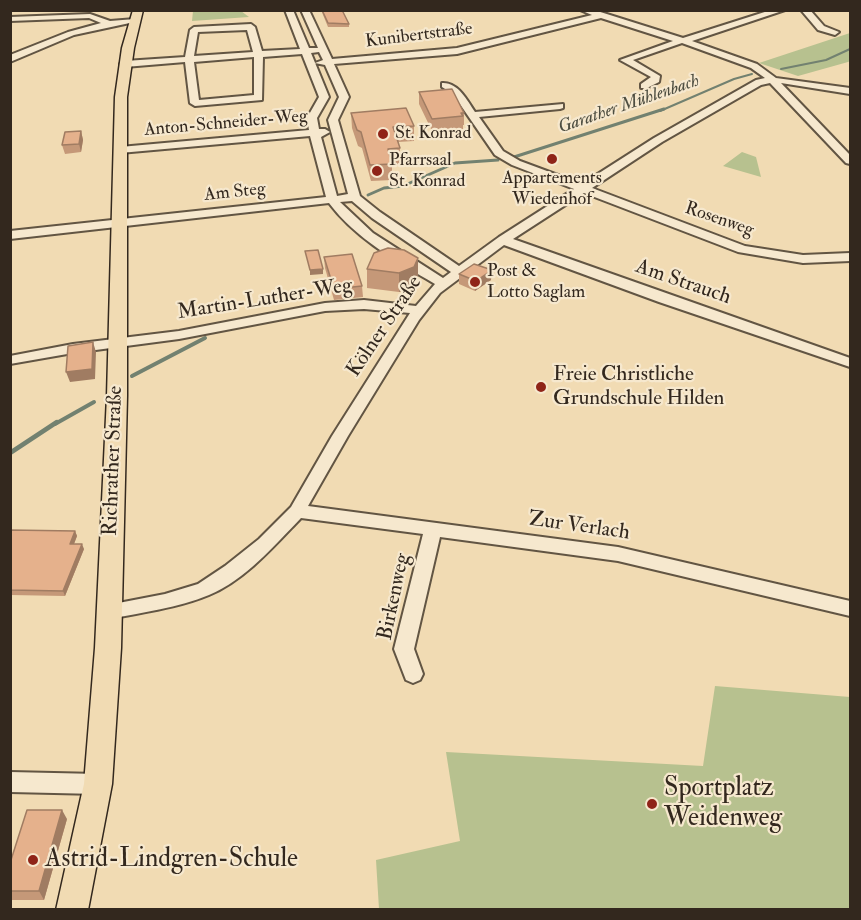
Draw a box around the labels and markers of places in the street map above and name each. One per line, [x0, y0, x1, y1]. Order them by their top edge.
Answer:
place label: St. Konrad [395, 123, 471, 145]
marker: St. Konrad [376, 127, 390, 141]
place label: Pfarrsaal St. Konrad [389, 150, 465, 192]
marker: Appartements Wiedenhof [545, 152, 559, 166]
marker: Pfarrsaal St. Konrad [370, 164, 384, 178]
place label: Appartements Wiedenhof [502, 168, 602, 210]
place label: Post & Lotto Saglam [487, 261, 585, 304]
marker: Post & Lotto Saglam [468, 275, 482, 289]
place label: Freie Christliche Grundschule Hilden [553, 362, 724, 412]
marker: Freie Christliche Grundschule Hilden [534, 380, 548, 394]
place label: Sportplatz Weidenweg [664, 773, 782, 834]
marker: Sportplatz Weidenweg [645, 797, 659, 811]
place label: Astrid-Lindgren-Schule [45, 844, 298, 876]
marker: Astrid-Lindgren-Schule [26, 853, 40, 867]

